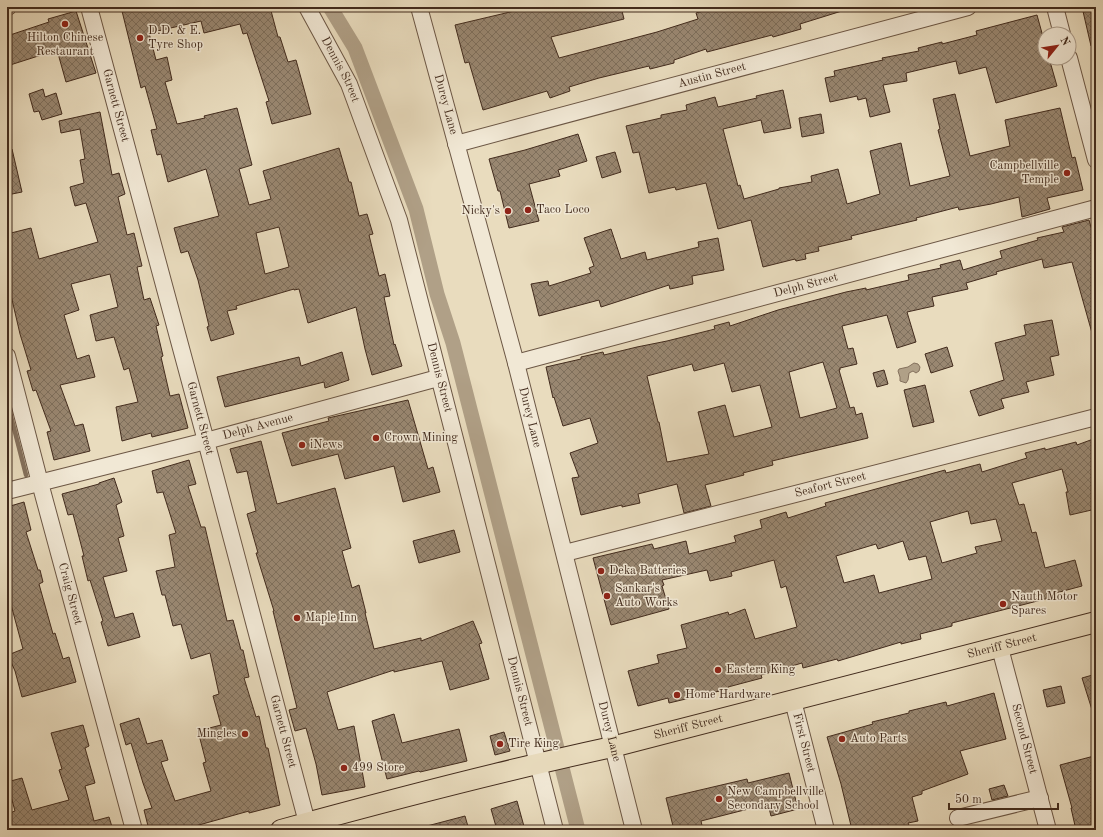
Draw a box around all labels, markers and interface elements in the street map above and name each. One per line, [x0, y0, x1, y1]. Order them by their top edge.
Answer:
marker: Hilton Chinese Restaurant [60, 19, 70, 29]
place label: D.D. & E. Tyre Shop [148, 25, 203, 51]
north arrow [1037, 26, 1077, 66]
place label: Hilton Chinese Restaurant [27, 32, 104, 58]
marker: D.D. & E. Tyre Shop [135, 33, 145, 43]
street label: Dennis Street [319, 35, 361, 104]
text: N [1057, 35, 1072, 49]
street label: Austin Street [677, 61, 747, 90]
street label: Garnett Street [100, 68, 131, 143]
street label: Durey Lane [432, 73, 460, 136]
place label: Campbellville Temple [990, 160, 1059, 186]
marker: Campbellville Temple [1062, 168, 1072, 178]
place label: Taco Loco [536, 204, 590, 216]
place label: Nicky's [462, 205, 500, 217]
marker: Taco Loco [523, 205, 533, 215]
marker: Nicky's [503, 206, 513, 216]
street label: Delph Street [772, 271, 839, 300]
street label: Dennis Street [425, 341, 454, 413]
street label: Garnett Street [184, 380, 215, 456]
street label: Durey Lane [516, 386, 543, 449]
street label: Delph Avenue [221, 411, 295, 442]
place label: Crown Mining [384, 432, 458, 444]
marker: Crown Mining [371, 433, 381, 443]
place label: iNews [310, 439, 343, 451]
marker: iNews [297, 440, 307, 450]
street label: Seafort Street [793, 470, 867, 500]
street label: Craig Street [56, 561, 84, 626]
place label: Deka Batteries [609, 565, 686, 577]
marker: Deka Batteries [596, 566, 606, 576]
place label: Sankar's Auto Works [615, 583, 678, 609]
marker: Sankar's Auto Works [602, 591, 612, 601]
place label: Nauth Motor Spares [1011, 591, 1078, 617]
marker: Nauth Motor Spares [998, 599, 1008, 609]
place label: Maple Inn [305, 612, 358, 624]
marker: Maple Inn [292, 613, 302, 623]
street label: Sheriff Street [966, 632, 1038, 661]
street label: Dennis Street [505, 655, 534, 727]
place label: Eastern King [726, 664, 796, 676]
marker: Eastern King [713, 665, 723, 675]
place label: Home Hardware [685, 689, 771, 701]
marker: Home Hardware [672, 690, 682, 700]
street label: Garnett Street [268, 694, 298, 769]
street label: Durey Lane [596, 700, 623, 763]
street label: Second Street [1009, 702, 1039, 775]
street label: First Street [790, 712, 817, 774]
street label: Sheriff Street [652, 713, 724, 742]
place label: Mingles [197, 728, 237, 740]
marker: Mingles [240, 729, 250, 739]
place label: Auto Parts [850, 733, 907, 745]
marker: Auto Parts [837, 734, 847, 744]
place label: Tire King [508, 738, 559, 750]
marker: Tire King [495, 739, 505, 749]
place label: 499 Store [352, 762, 405, 774]
marker: 499 Store [339, 763, 349, 773]
scale bar [949, 785, 1058, 811]
place label: New Campbellville Secondary School [727, 786, 824, 812]
text: 50 m [955, 793, 982, 806]
marker: New Campbellville Secondary School [714, 794, 724, 804]

